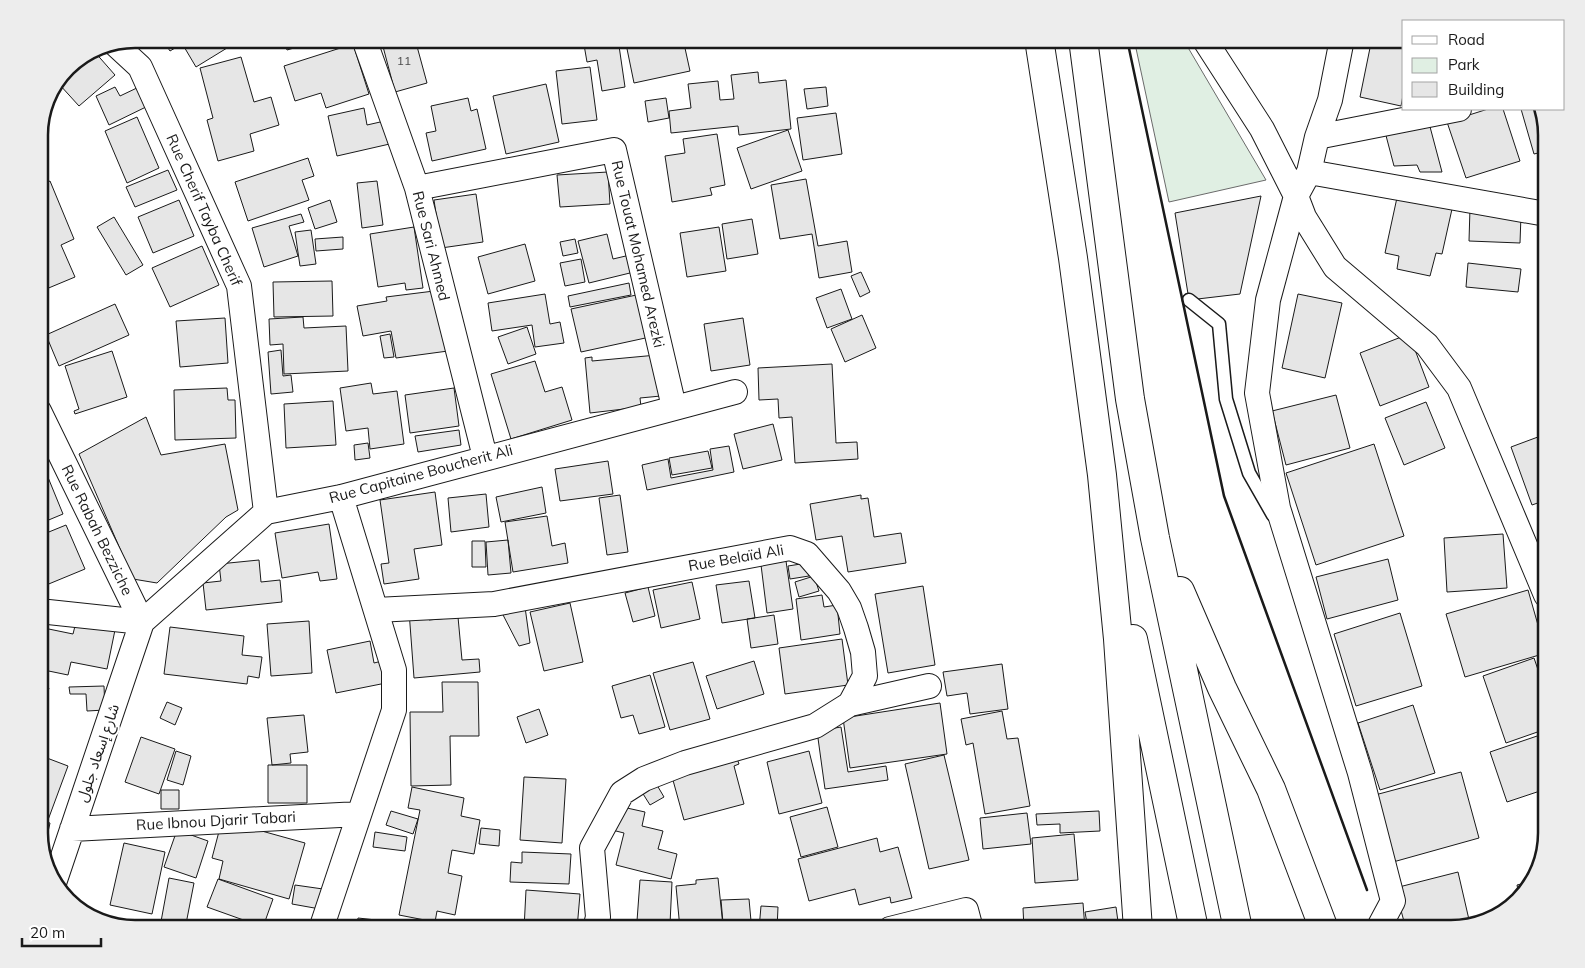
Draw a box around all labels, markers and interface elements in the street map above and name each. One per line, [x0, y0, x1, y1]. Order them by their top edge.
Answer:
legend [1402, 20, 1565, 110]
text: Road [1448, 30, 1485, 49]
house number: 11 [397, 53, 411, 68]
text: Park [1448, 55, 1480, 74]
text: Building [1448, 80, 1504, 99]
street label: Rue Cherif Tayba Cherif [162, 131, 247, 290]
street label: Rue Touat Mohamed Arezki [608, 158, 669, 349]
street label: Rue Sari Ahmed [409, 189, 454, 303]
street label: Rue Capitaine Boucherit Ali [327, 440, 515, 507]
street label: Rue Rabah Bezziche [58, 461, 137, 598]
street label: Rue Belaïd Ali [687, 540, 785, 575]
street label: شارع إسعاد جلول [72, 701, 126, 805]
street label: Rue Ibnou Djarir Tabari [136, 807, 296, 834]
scale bar [22, 916, 101, 948]
text: 20 m [30, 923, 65, 942]

